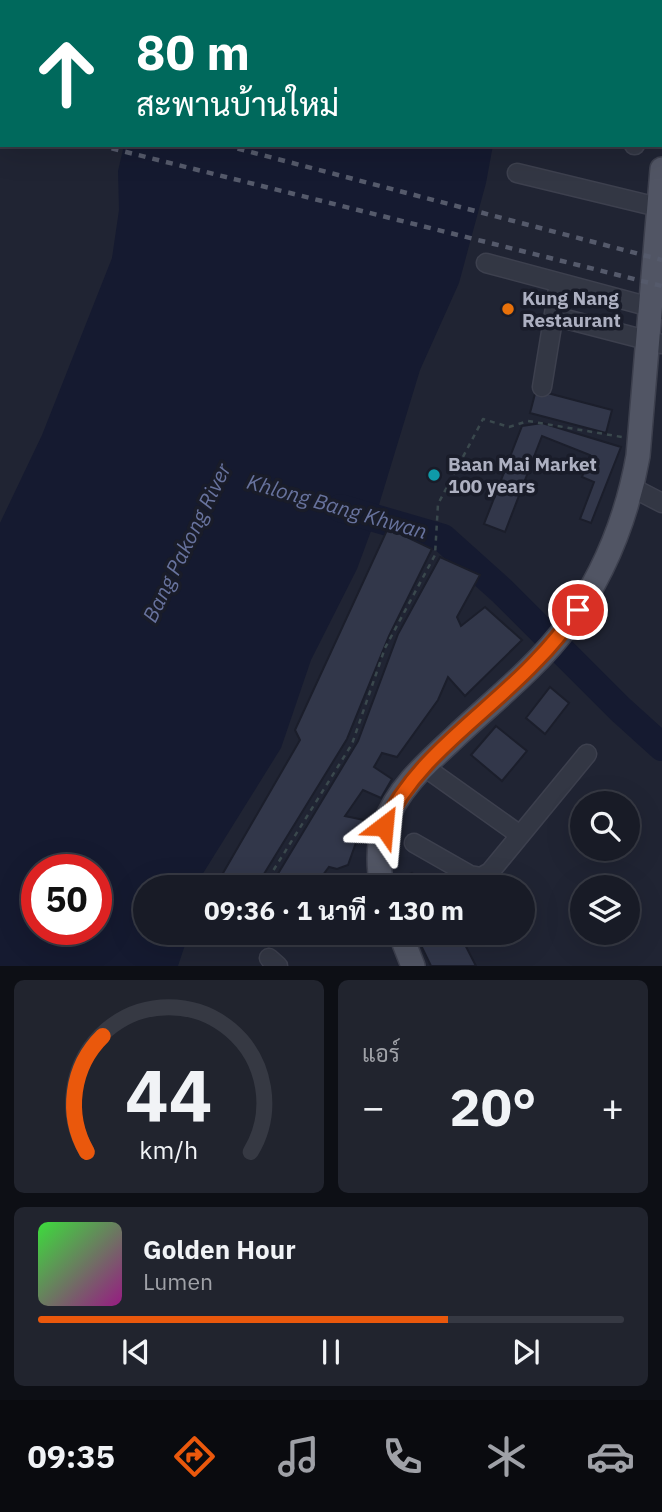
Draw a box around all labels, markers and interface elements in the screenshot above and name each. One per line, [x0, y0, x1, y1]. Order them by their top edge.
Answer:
text: 80 m [136, 20, 250, 83]
icon: ahead [21, 28, 112, 119]
text: สะพานบ้านใหม่ [136, 83, 339, 125]
place label: Kung Nang Restaurant [522, 286, 621, 332]
marker: Kung Nang Restaurant [500, 301, 516, 317]
place label: Baan Mai Market 100 years [448, 452, 597, 498]
water label: Bang Pakong River [135, 457, 237, 627]
water label: Khlong Bang Khwan [244, 467, 431, 545]
marker: Baan Mai Market 100 years [426, 467, 442, 483]
pin [548, 580, 608, 640]
icon: arrive [559, 591, 597, 629]
position arrow [347, 789, 421, 863]
map controls [570, 791, 640, 945]
button: search [570, 791, 640, 861]
speed limit sign: 50 [21, 854, 112, 945]
button: layers [570, 875, 640, 945]
text: 09:36 · 1 นาที · 130 m [204, 893, 464, 927]
text: แอร์ [362, 1038, 400, 1068]
text: 44 [125, 1048, 213, 1143]
text: 20° [450, 1073, 536, 1140]
text: − [362, 1082, 385, 1131]
text: + [601, 1082, 624, 1131]
text: km/h [140, 1133, 198, 1166]
text: Golden Hour [143, 1232, 296, 1266]
text: Lumen [143, 1266, 213, 1296]
icon: previous [117, 1333, 155, 1371]
icon: pause [312, 1333, 350, 1371]
icon: next [507, 1333, 545, 1371]
icon: directions [170, 1432, 219, 1481]
icon: music [274, 1432, 323, 1481]
icon: phone [378, 1432, 427, 1481]
icon: climate [482, 1432, 531, 1481]
icon: car [586, 1432, 635, 1481]
text: 09:35 [27, 1435, 115, 1477]

